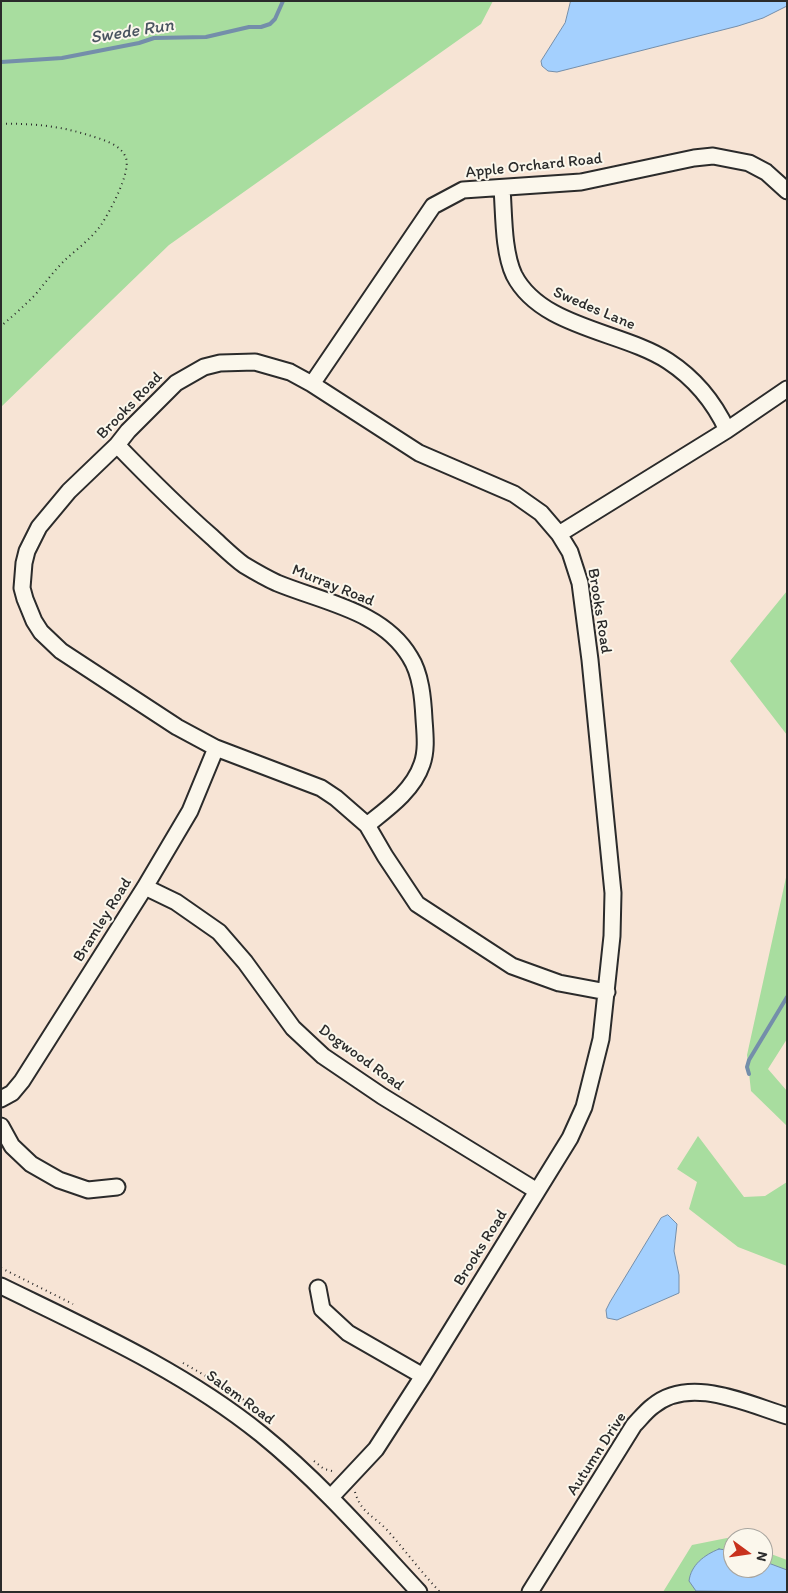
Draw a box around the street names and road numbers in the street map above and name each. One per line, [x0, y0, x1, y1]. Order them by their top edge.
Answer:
street label: Apple Orchard Road [465, 149, 603, 183]
street label: Swedes Lane [550, 283, 638, 335]
street label: Brooks Road [93, 368, 167, 444]
street label: Murray Road [289, 561, 377, 611]
street label: Brooks Road [583, 567, 615, 655]
street label: Bramley Road [70, 874, 136, 966]
street label: Dogwood Road [315, 1021, 407, 1095]
street label: Brooks Road [450, 1206, 512, 1290]
street label: Salem Road [202, 1367, 278, 1429]
street label: Autumn Drive [563, 1409, 631, 1499]

